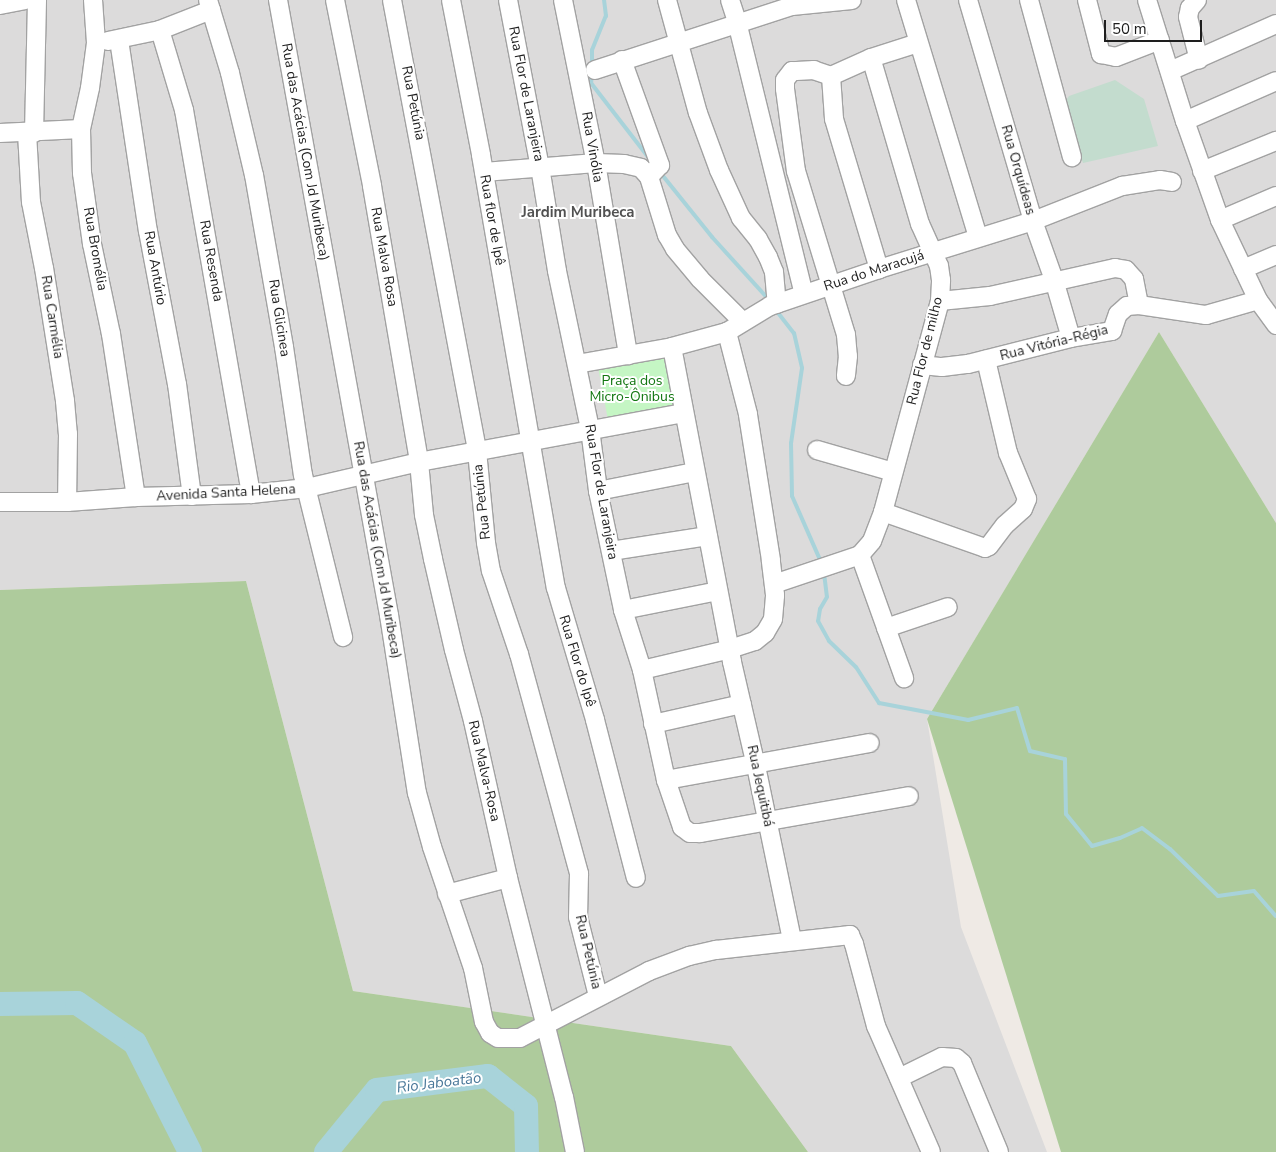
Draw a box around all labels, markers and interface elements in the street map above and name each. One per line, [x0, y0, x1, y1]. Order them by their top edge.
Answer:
scale bar [1106, 10, 1204, 42]
text: 50 m [1112, 19, 1147, 39]
street label: Rua Flor de Laranjeira [505, 25, 547, 163]
street label: Rua das Acácias (Com Jd Muribeca) [278, 42, 332, 262]
street label: Rua Petúnia [398, 64, 428, 142]
street label: Rua Vinólia [578, 110, 606, 184]
street label: Rua Orquídeas [997, 123, 1039, 217]
street label: Rua flor de Ipê [476, 173, 508, 267]
district label: Jardim Muribeca [521, 204, 635, 222]
street label: Rua Bromélia [79, 206, 111, 292]
street label: Rua Malva Rosa [367, 206, 401, 308]
street label: Rua Resenda [196, 219, 226, 303]
street label: Rua Antúrio [140, 230, 170, 306]
street label: Rua do Maracujá [822, 247, 926, 295]
street label: Rua Carmélia [37, 274, 67, 360]
street label: Rua Glicinea [265, 278, 293, 358]
street label: Rua Flor de milho [903, 295, 947, 407]
street label: Rua Vitória-Régia [998, 321, 1110, 365]
park label: Praça dos Micro-Ônibus [589, 373, 675, 406]
street label: Rua Flor de Laranjeira [581, 423, 621, 561]
street label: Rua das Acácias (Com Jd Muribeca) [350, 440, 404, 660]
street label: Rua Petúnia [470, 464, 494, 540]
street label: Avenida Santa Helena [156, 481, 296, 505]
street label: Rua Flor do Ipê [555, 613, 599, 709]
street label: Rua Malva-Rosa [464, 719, 504, 823]
street label: Rua Jequitibá [743, 744, 777, 828]
street label: Rua Petúnia [571, 913, 605, 991]
water label: Rio Jaboatão [396, 1069, 482, 1097]

